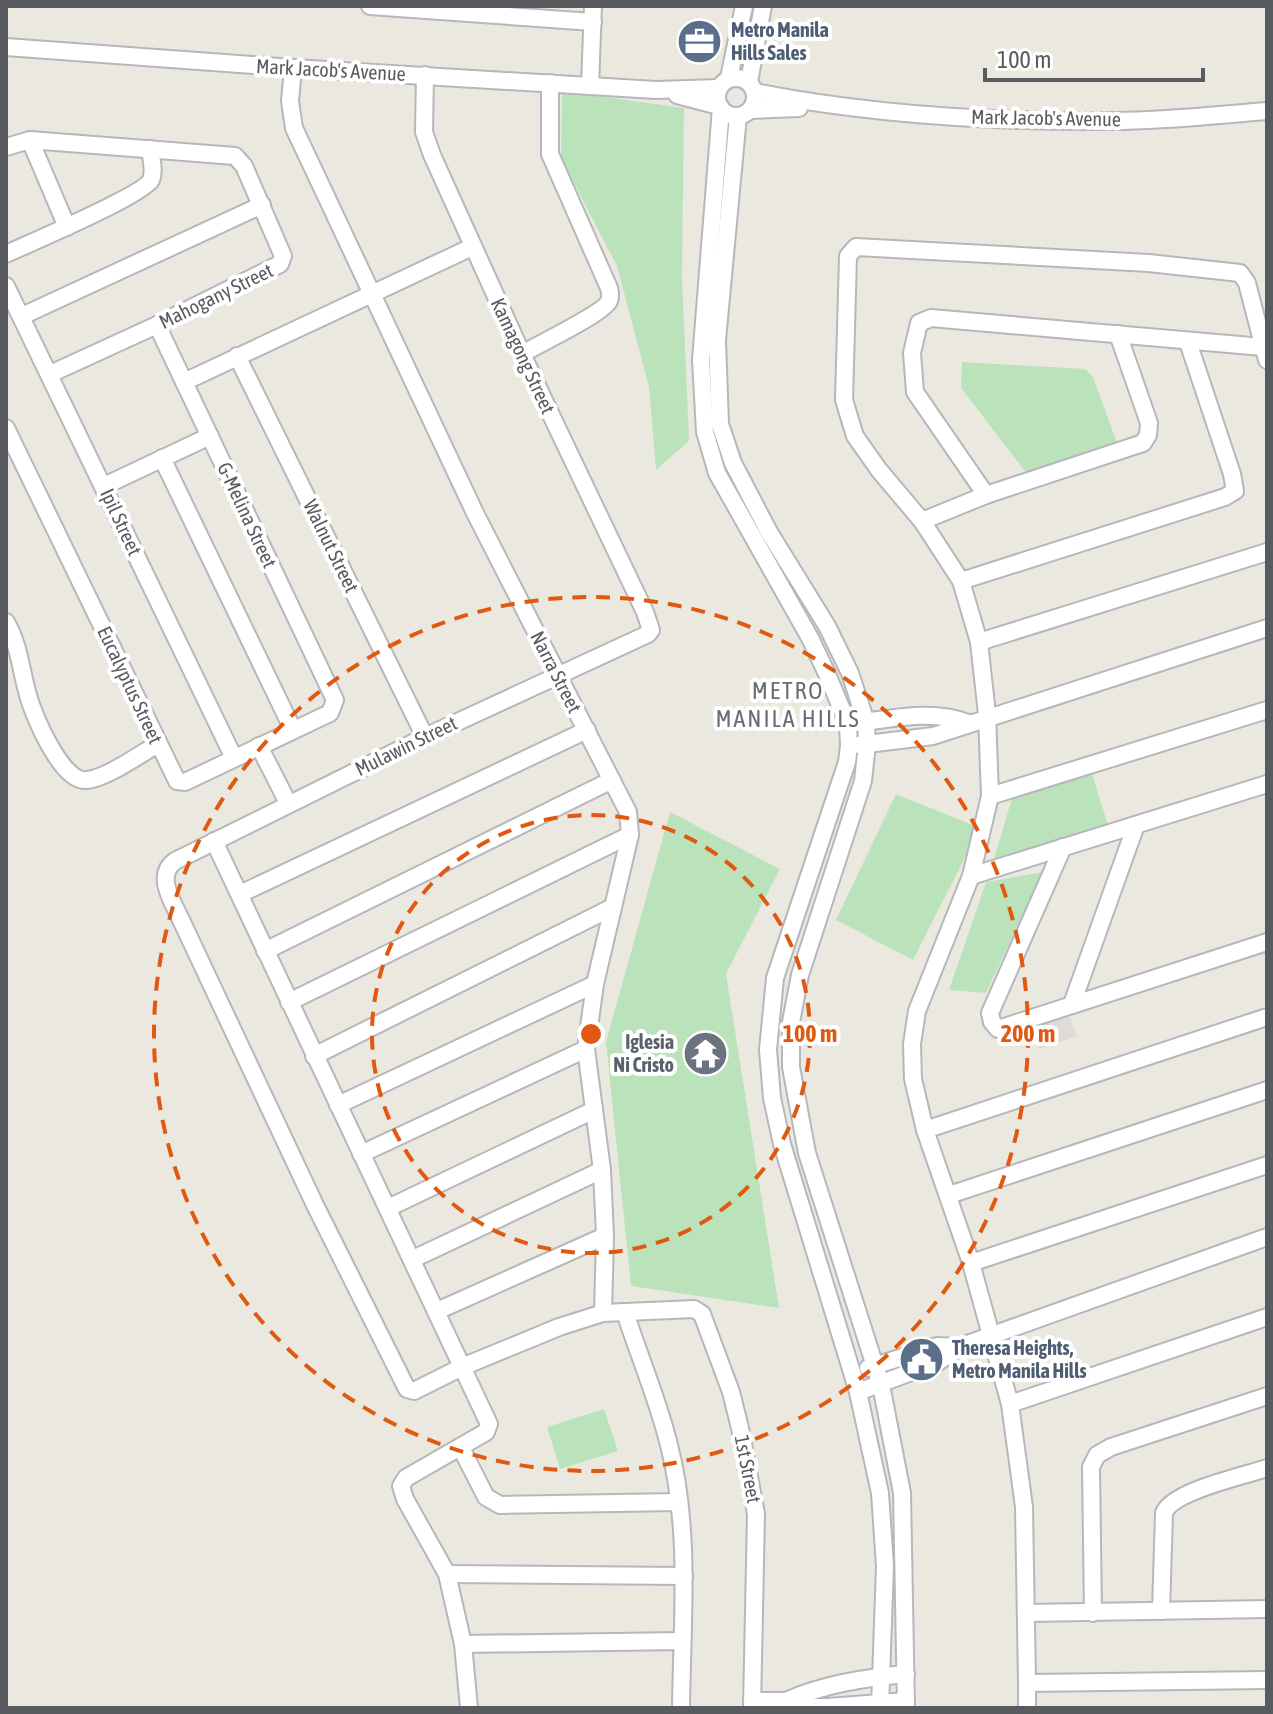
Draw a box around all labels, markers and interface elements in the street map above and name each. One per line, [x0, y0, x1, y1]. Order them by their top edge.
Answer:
office icon: Metro Manila Hills Sales [676, 18, 724, 66]
place label: Metro Manila Hills Sales [731, 18, 829, 64]
scale bar [985, 32, 1203, 82]
text: 100 m [997, 46, 1051, 73]
street label: Mark Jacob's Avenue [256, 54, 406, 85]
street label: Mark Jacob's Avenue [971, 105, 1121, 130]
street label: Mahogany Street [155, 258, 277, 333]
street label: Kamagong Street [487, 294, 560, 417]
street label: G-Melina Street [213, 458, 282, 571]
street label: Ipil Street [96, 485, 147, 559]
street label: Walnut Street [299, 496, 364, 596]
street label: Eucalyptus Street [93, 622, 168, 747]
street label: Narra Street [526, 627, 587, 717]
district label: METRO MANILA HILLS [715, 677, 861, 732]
street label: Mulawin Street [351, 711, 461, 780]
centre of rings [577, 1020, 605, 1048]
text: 100 m [783, 1020, 837, 1047]
text: 200 m [1001, 1020, 1055, 1047]
place label: Iglesia Ni Cristo [613, 1030, 674, 1076]
temple icon: Iglesia Ni Cristo [681, 1030, 729, 1078]
public building icon: Theresa Heights, Metro Manila Hills [897, 1336, 945, 1384]
place label: Theresa Heights, Metro Manila Hills [952, 1336, 1087, 1382]
street label: 1st Street [731, 1433, 766, 1505]

